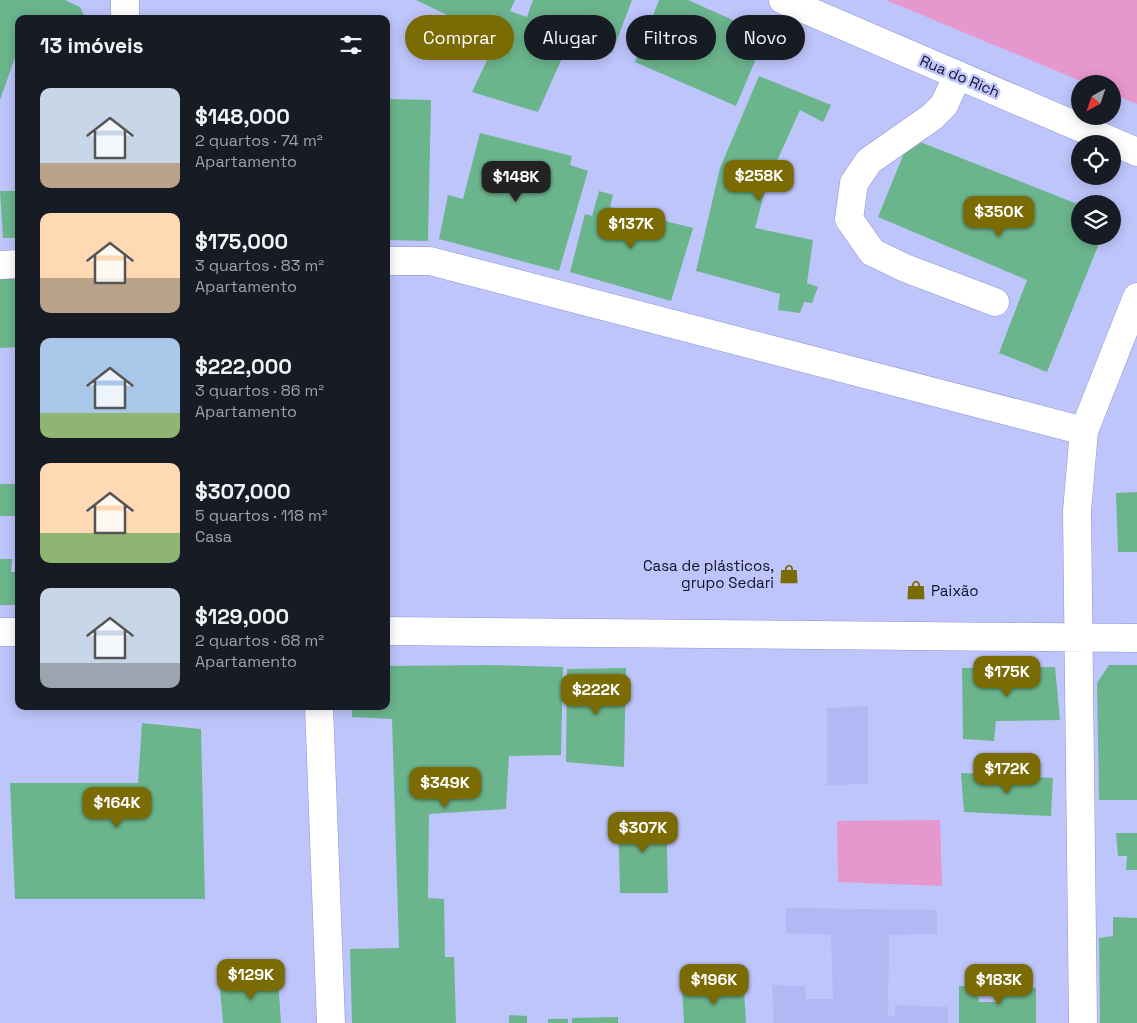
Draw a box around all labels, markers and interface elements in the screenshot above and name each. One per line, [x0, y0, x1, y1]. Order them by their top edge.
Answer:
chip: Comprar [405, 15, 514, 60]
chip: Alugar [524, 15, 616, 60]
chip: Filtros [626, 15, 716, 60]
chip: Novo [726, 15, 805, 60]
icon: filters [337, 31, 365, 59]
text: 13 imóveis [40, 32, 144, 59]
street label: Rua do Rich [917, 51, 1003, 101]
north arrow [1071, 75, 1121, 125]
map controls [1071, 75, 1121, 245]
text: $148,000 [195, 103, 290, 130]
icon: home [80, 108, 140, 168]
text: 2 quartos · 74 m² [195, 130, 323, 151]
button: locate [1071, 135, 1121, 185]
text: Apartamento [195, 151, 297, 172]
pin: $148K [481, 160, 551, 203]
pin: $258K [724, 160, 794, 202]
text: $258K [735, 165, 783, 186]
text: $148K [493, 166, 539, 187]
button: layers [1071, 195, 1121, 245]
pin: $350K [964, 196, 1034, 238]
text: $350K [974, 201, 1024, 222]
pin: $137K [596, 208, 666, 250]
text: $137K [608, 213, 654, 234]
text: $175,000 [195, 228, 288, 255]
icon: home [80, 233, 140, 293]
text: 3 quartos · 83 m² [195, 255, 324, 276]
text: Apartamento [195, 276, 297, 297]
text: $222,000 [195, 353, 292, 380]
icon: home [80, 358, 140, 418]
text: 3 quartos · 86 m² [195, 380, 324, 401]
text: Apartamento [195, 401, 297, 422]
text: $307,000 [195, 478, 291, 505]
icon: home [80, 483, 140, 543]
text: 5 quartos · 118 m² [195, 505, 328, 526]
text: Casa [195, 526, 232, 547]
place label: Casa de plásticos, grupo Sedari [643, 556, 774, 592]
shop icon: Casa de plásticos, grupo Sedari [778, 563, 800, 585]
shop icon: Paixão [905, 579, 927, 601]
place label: Paixão [931, 581, 979, 600]
text: $129,000 [195, 603, 289, 630]
icon: home [80, 608, 140, 668]
text: 2 quartos · 68 m² [195, 630, 324, 651]
text: Apartamento [195, 651, 297, 672]
pin: $175K [972, 656, 1042, 698]
text: $175K [984, 661, 1030, 682]
pin: $222K [561, 674, 631, 716]
text: $222K [572, 679, 620, 700]
pin: $172K [972, 752, 1042, 795]
text: $172K [984, 758, 1030, 779]
pin: $349K [410, 766, 480, 809]
text: $349K [420, 772, 470, 793]
pin: $164K [82, 786, 152, 829]
text: $164K [93, 792, 141, 813]
pin: $307K [608, 812, 678, 854]
text: $307K [619, 817, 667, 838]
pin: $129K [216, 958, 286, 1001]
text: $129K [228, 964, 274, 985]
pin: $196K [679, 964, 749, 1006]
pin: $183K [964, 964, 1034, 1006]
text: $196K [691, 969, 737, 990]
text: $183K [976, 969, 1022, 990]

